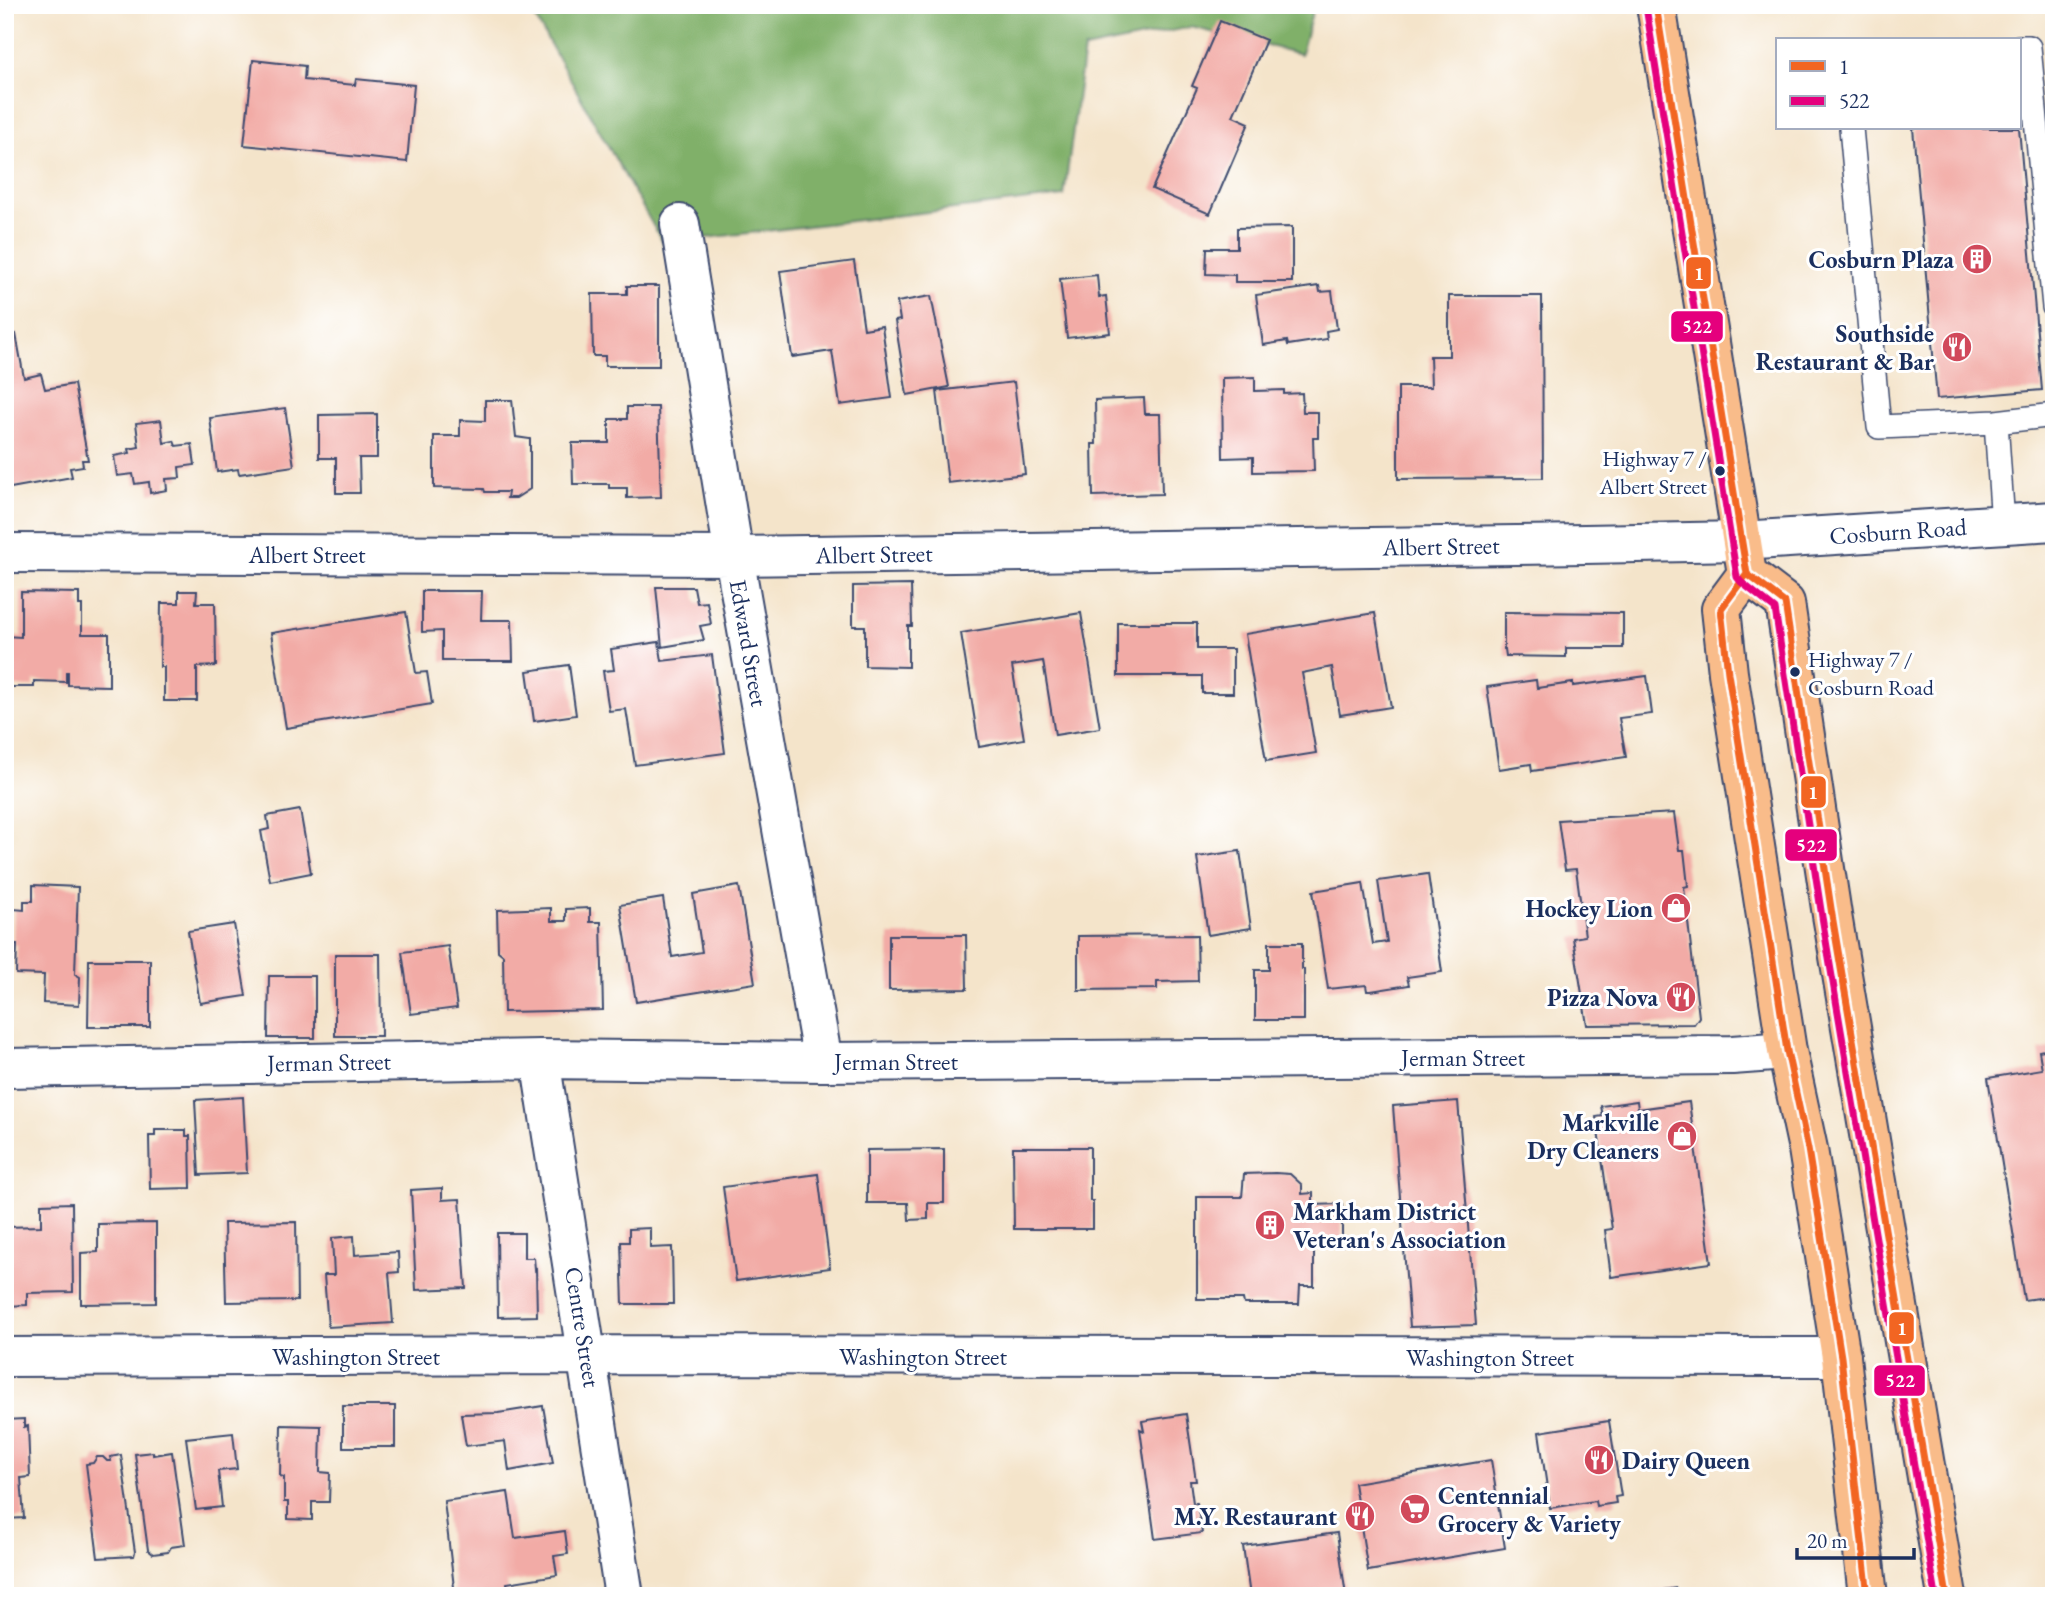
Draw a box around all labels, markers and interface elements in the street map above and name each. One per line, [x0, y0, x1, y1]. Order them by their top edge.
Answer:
legend [1776, 38, 2021, 130]
text: 1 [1839, 53, 1849, 80]
text: 522 [1839, 87, 1869, 114]
building icon: Cosburn Plaza [1960, 242, 1994, 276]
place label: Cosburn Plaza [1808, 244, 1954, 275]
line badge: 1 [1685, 256, 1712, 290]
text: 1 [1694, 261, 1704, 286]
line badge: 522 [1670, 310, 1724, 343]
text: 522 [1682, 314, 1712, 339]
place label: Southside Restaurant & Bar [1756, 318, 1934, 377]
restaurant icon: Southside Restaurant & Bar [1940, 330, 1974, 364]
place label: Highway 7 / Albert Street [1599, 444, 1707, 501]
marker: Highway 7 / Albert Street [1713, 464, 1727, 478]
street label: Cosburn Road [1828, 511, 1968, 551]
street label: Albert Street [1381, 529, 1500, 563]
street label: Albert Street [814, 537, 933, 571]
street label: Albert Street [247, 539, 366, 570]
street label: Edward Street [723, 577, 775, 709]
place label: Highway 7 / Cosburn Road [1808, 645, 1935, 702]
marker: Highway 7 / Cosburn Road [1788, 665, 1802, 679]
line badge: 1 [1800, 775, 1827, 809]
text: 1 [1808, 780, 1818, 805]
line badge: 522 [1784, 828, 1838, 862]
text: 522 [1796, 833, 1826, 858]
shop icon: Hockey Lion [1659, 891, 1693, 925]
place label: Hockey Lion [1525, 893, 1653, 925]
restaurant icon: Pizza Nova [1664, 980, 1698, 1014]
place label: Pizza Nova [1547, 982, 1658, 1013]
street label: Jerman Street [1399, 1042, 1525, 1073]
street label: Jerman Street [265, 1045, 392, 1079]
street label: Jerman Street [832, 1046, 958, 1077]
place label: Markville Dry Cleaners [1527, 1107, 1659, 1167]
shop icon: Markville Dry Cleaners [1665, 1119, 1699, 1153]
place label: Markham District Veteran's Association [1293, 1196, 1506, 1255]
building icon: Markham District Veteran's Association [1253, 1208, 1287, 1242]
street label: Centre Street [558, 1265, 608, 1390]
line badge: 1 [1888, 1311, 1915, 1345]
text: 1 [1897, 1316, 1907, 1341]
street label: Washington Street [272, 1341, 440, 1372]
street label: Washington Street [839, 1341, 1007, 1372]
street label: Washington Street [1406, 1342, 1574, 1373]
line badge: 522 [1873, 1364, 1926, 1397]
text: 522 [1885, 1368, 1915, 1393]
restaurant icon: Dairy Queen [1582, 1443, 1616, 1477]
place label: Dairy Queen [1622, 1445, 1751, 1477]
place label: Centennial Grocery & Variety [1438, 1480, 1621, 1540]
supermarket icon: Centennial Grocery & Variety [1398, 1492, 1432, 1526]
restaurant icon: M.Y. Restaurant [1343, 1499, 1377, 1533]
place label: M.Y. Restaurant [1174, 1501, 1337, 1532]
scale bar [1797, 1517, 1914, 1561]
text: 20 m [1807, 1527, 1848, 1554]

